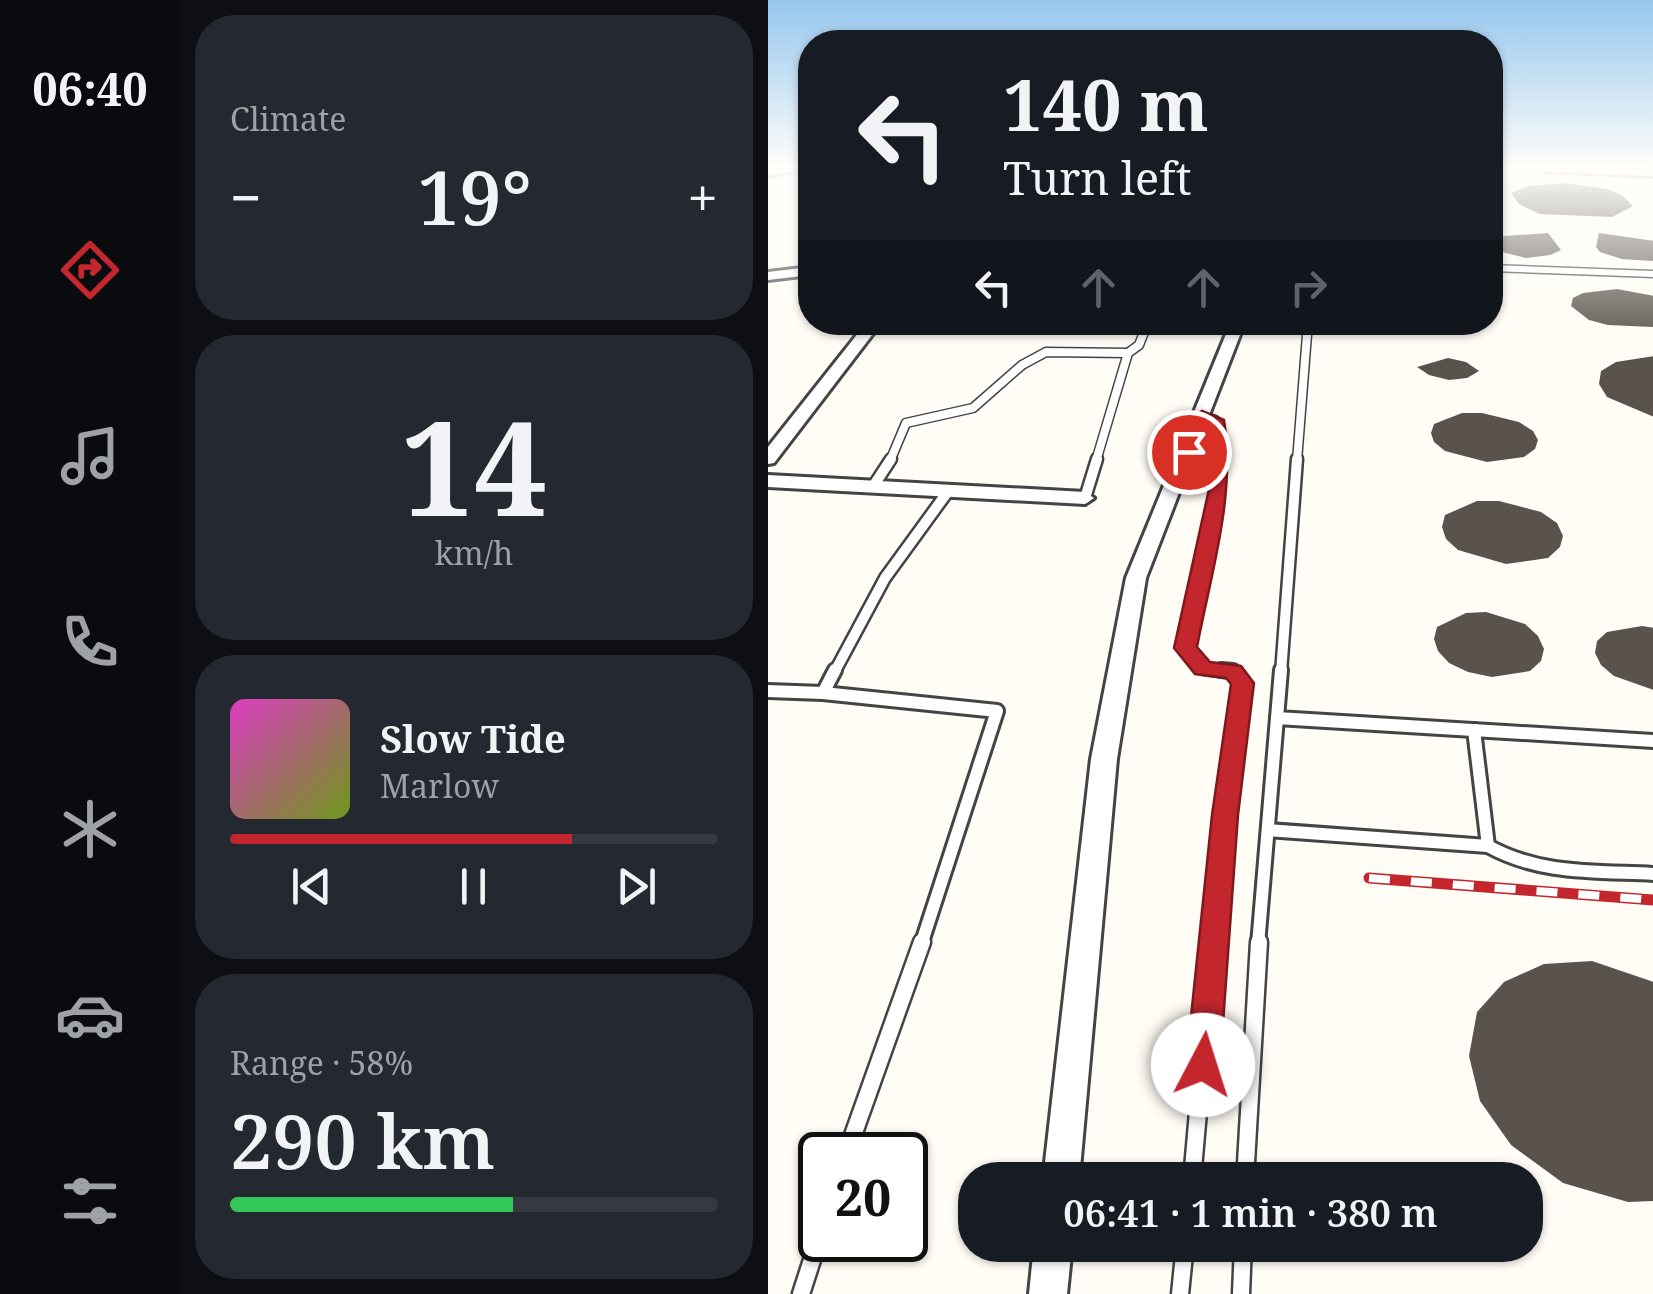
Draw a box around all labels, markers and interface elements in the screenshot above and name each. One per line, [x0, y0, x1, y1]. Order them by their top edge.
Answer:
text: 140 m [1003, 56, 1209, 152]
text: 06:40 [32, 58, 148, 119]
icon: left [838, 70, 968, 200]
text: Climate [230, 97, 346, 140]
text: 19° [417, 145, 532, 247]
text: Turn left [1003, 147, 1192, 208]
text: − [230, 159, 262, 234]
text: + [687, 159, 718, 234]
icon: directions [55, 235, 125, 305]
icon: left [966, 260, 1021, 315]
icon: ahead [1071, 260, 1126, 315]
icon: ahead [1176, 260, 1231, 315]
icon: right [1281, 260, 1336, 315]
text: 14 [401, 377, 547, 554]
pin [1147, 410, 1232, 495]
icon: music [55, 421, 125, 491]
icon: arrive [1162, 425, 1217, 480]
text: km/h [435, 531, 513, 574]
icon: phone [55, 607, 125, 677]
text: Slow Tide [380, 712, 566, 764]
text: Marlow [380, 764, 499, 807]
icon: climate [55, 794, 125, 864]
icon: previous [284, 859, 339, 914]
icon: pause [446, 859, 501, 914]
icon: next [609, 859, 664, 914]
icon: car [55, 980, 125, 1050]
position arrow [1151, 1013, 1255, 1117]
text: Range · 58% [230, 1041, 413, 1084]
text: 290 km [230, 1089, 495, 1191]
speed limit sign: 20 [798, 1132, 928, 1262]
icon: filters [55, 1166, 125, 1236]
text: 06:41 · 1 min · 380 m [1063, 1186, 1438, 1238]

